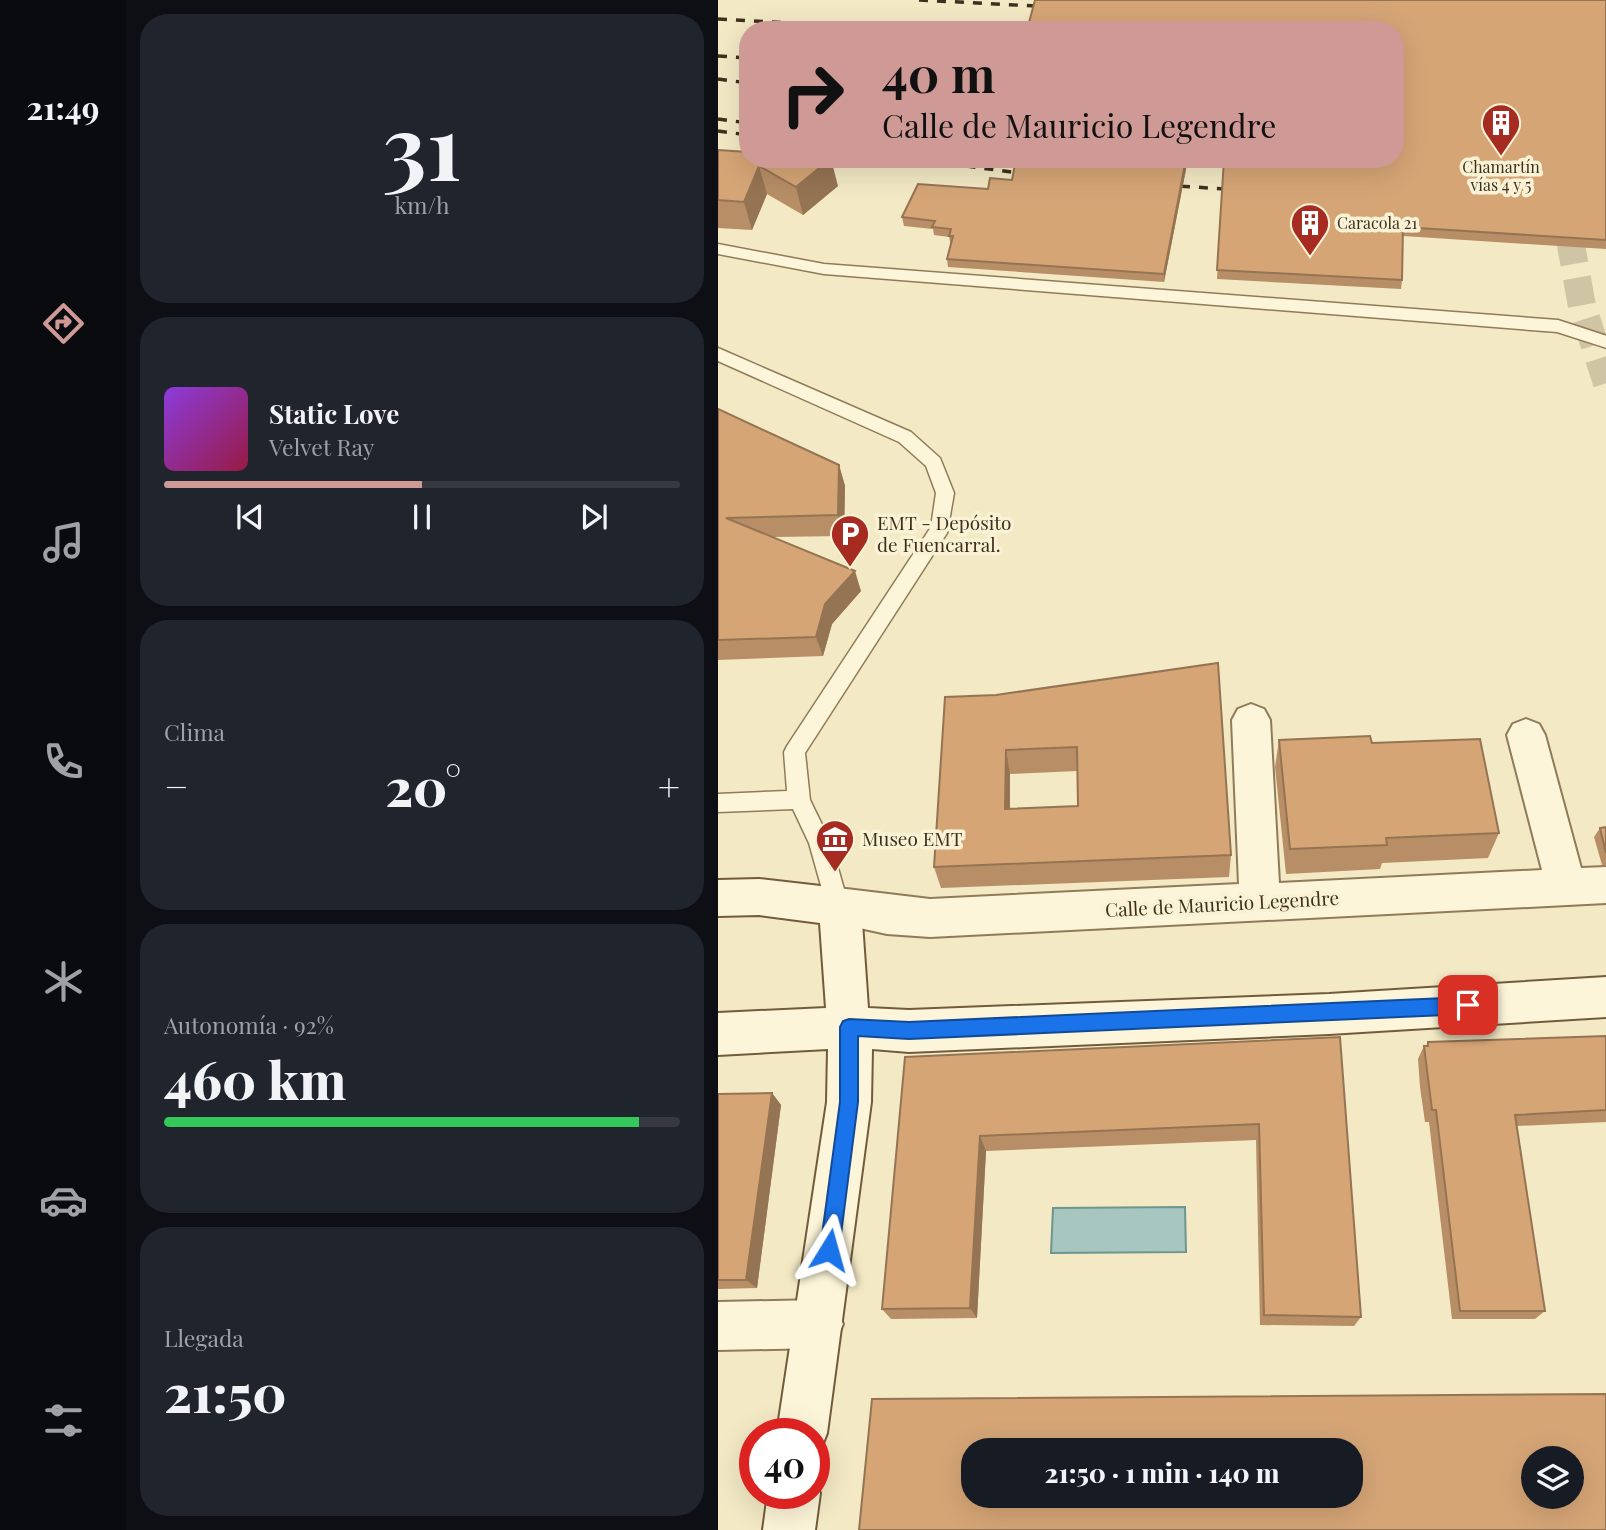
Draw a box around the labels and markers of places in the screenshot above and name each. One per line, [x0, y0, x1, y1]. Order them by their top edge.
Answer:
building icon: Chamartín vías 4 y 5 [1480, 102, 1522, 157]
place label: Chamartín vías 4 y 5 [1462, 156, 1540, 195]
building icon: Caracola 21 [1289, 202, 1331, 257]
place label: Caracola 21 [1337, 212, 1417, 233]
place label: EMT - Depósito de Fuencarral. [877, 509, 1011, 557]
parking icon: EMT - Depósito de Fuencarral. [829, 513, 871, 568]
museum icon: Museo EMT [814, 818, 856, 873]
place label: Museo EMT [862, 825, 963, 851]
pin [1438, 975, 1498, 1035]

